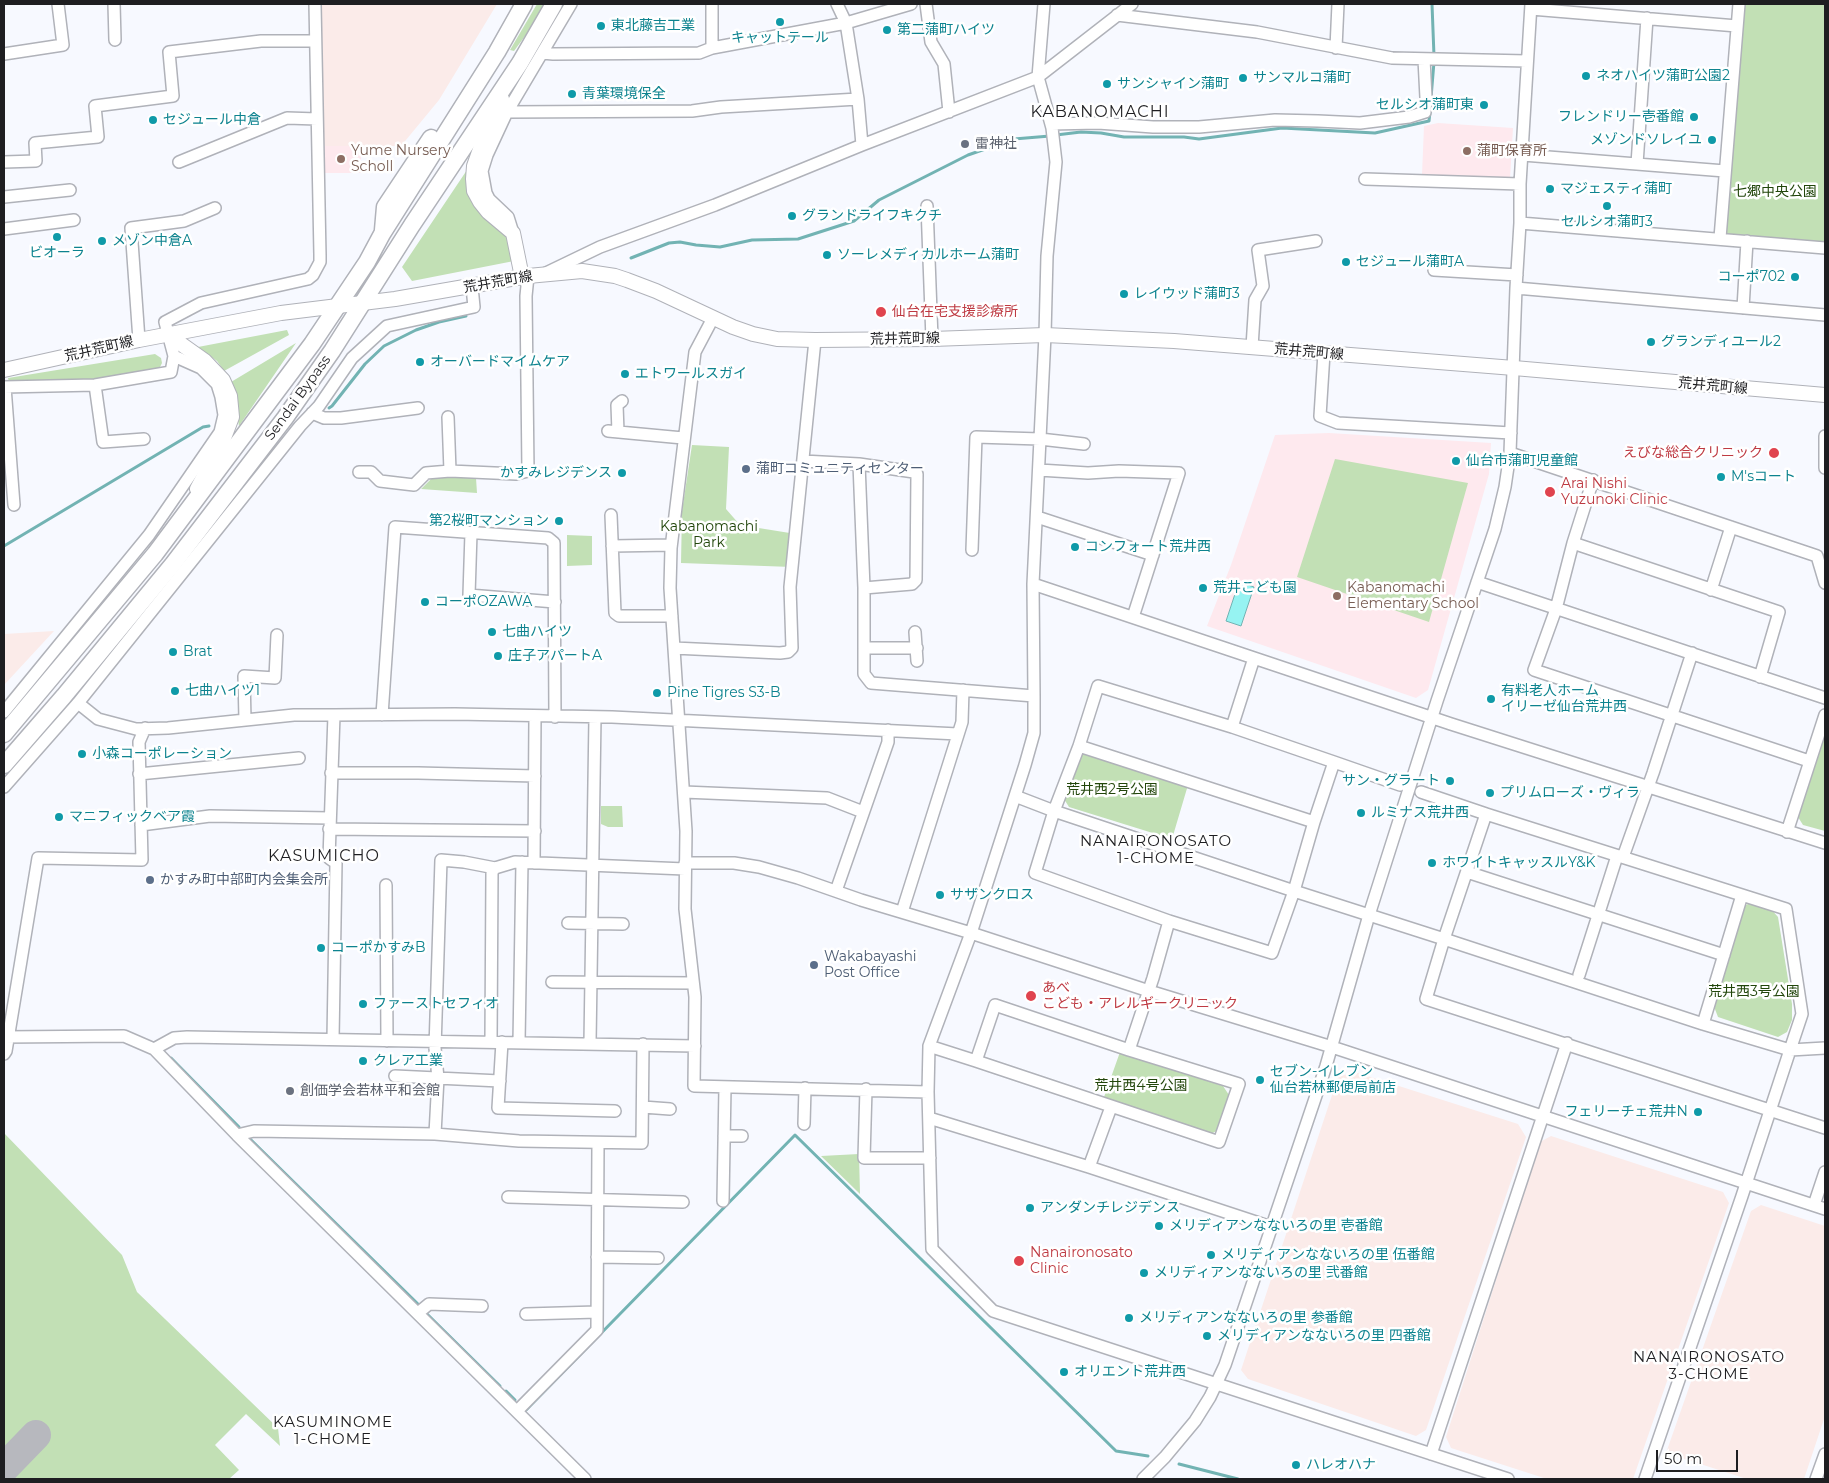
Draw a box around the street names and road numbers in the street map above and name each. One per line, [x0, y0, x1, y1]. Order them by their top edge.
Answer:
street label: 荒井荒町線 [462, 268, 534, 296]
street label: 荒井荒町線 [870, 330, 940, 348]
street label: 荒井荒町線 [63, 333, 135, 365]
street label: 荒井荒町線 [1273, 341, 1345, 363]
street label: Sendai Bypass [261, 352, 335, 444]
street label: 荒井荒町線 [1677, 375, 1749, 397]

